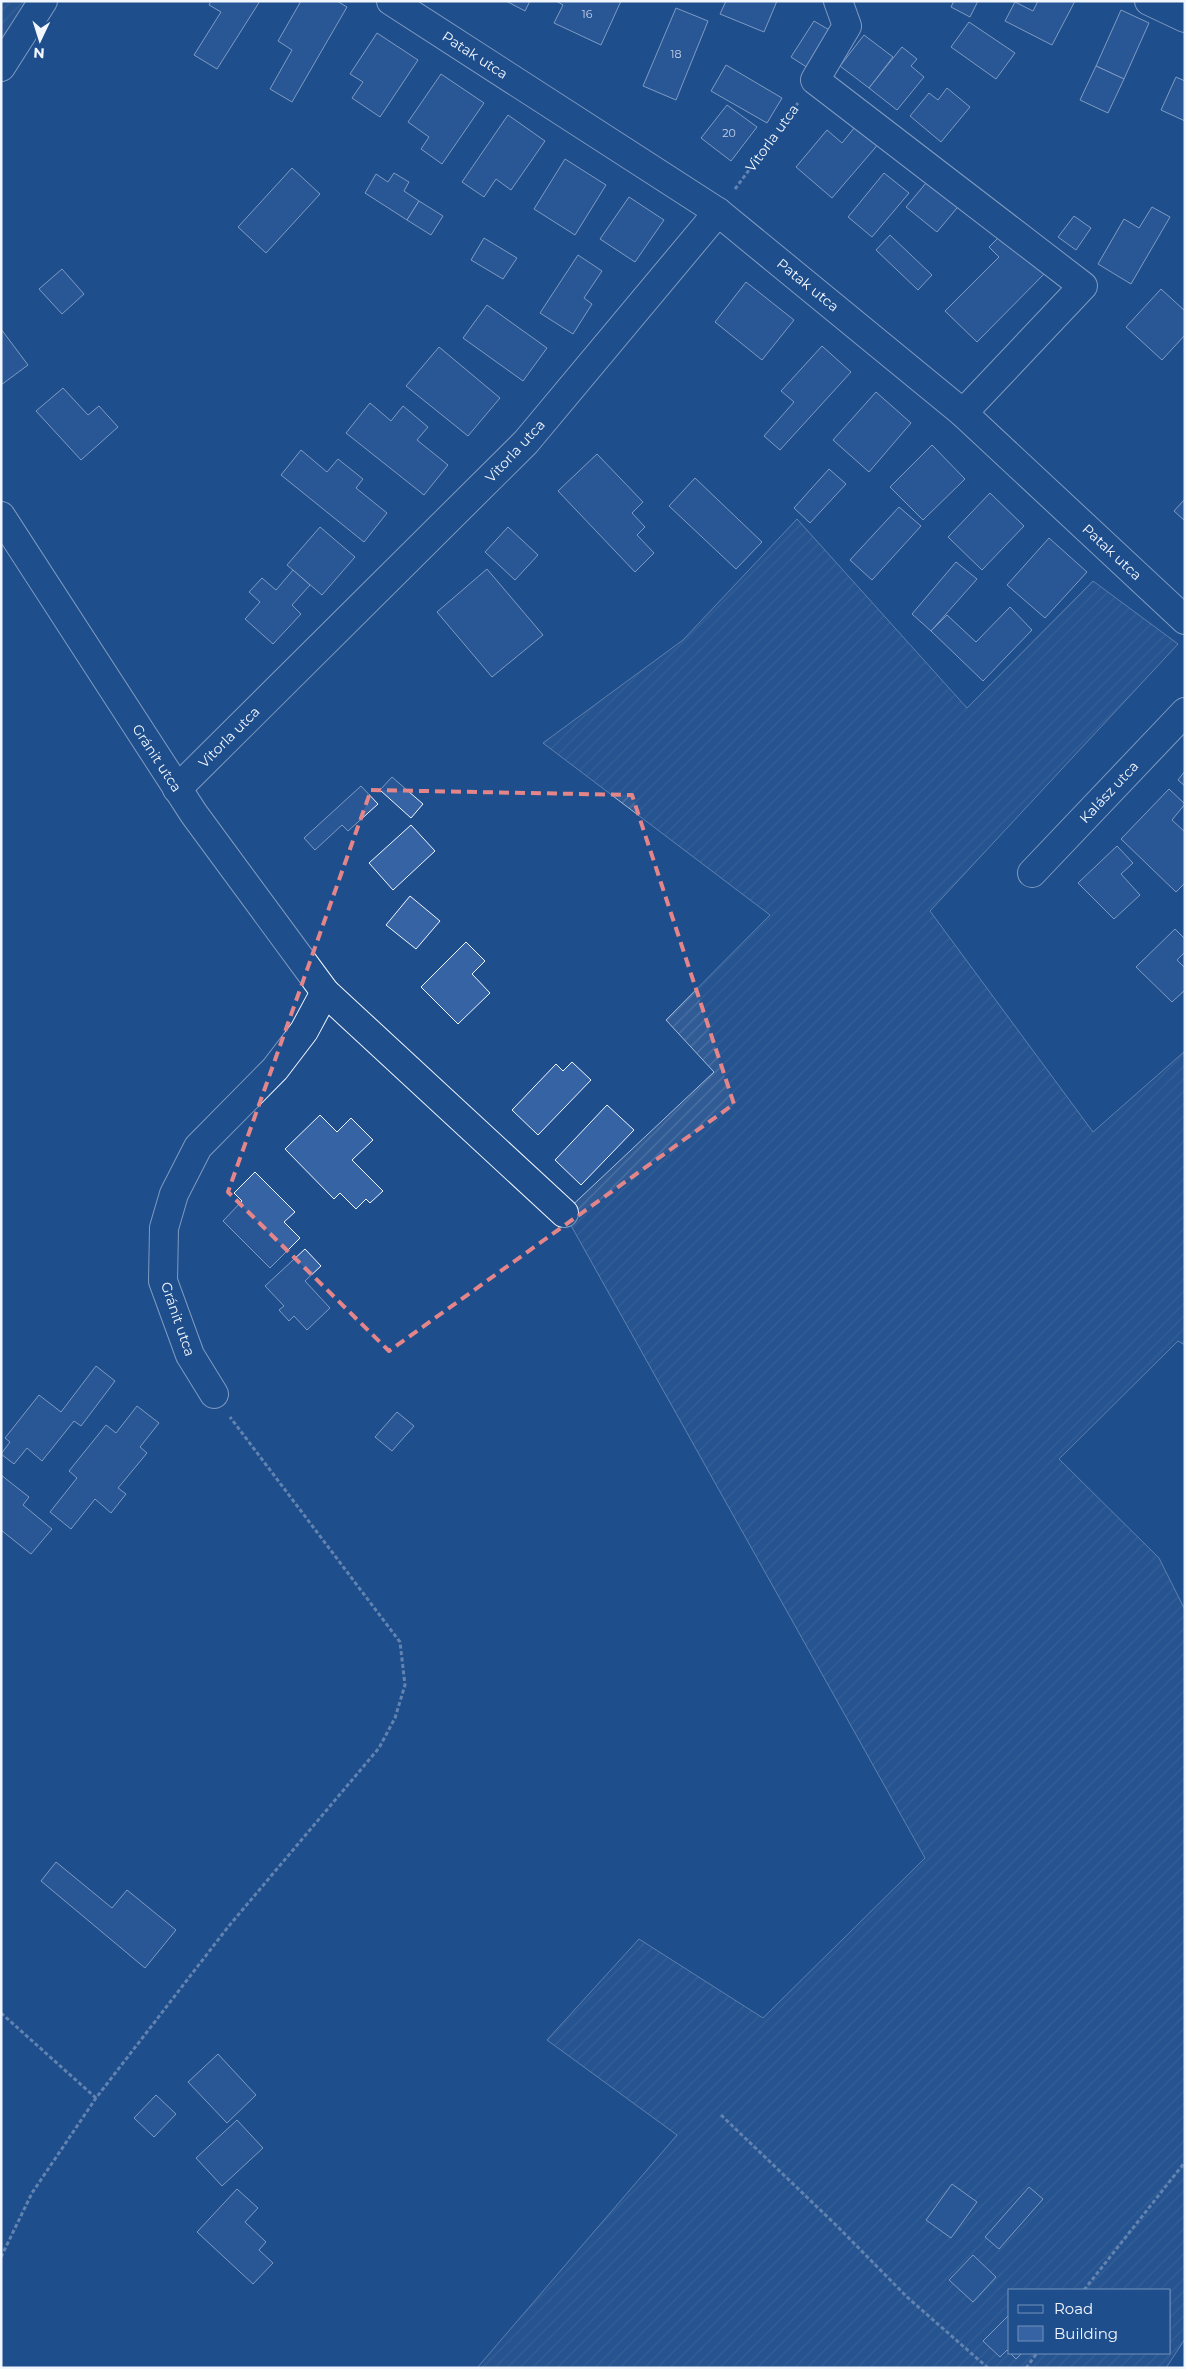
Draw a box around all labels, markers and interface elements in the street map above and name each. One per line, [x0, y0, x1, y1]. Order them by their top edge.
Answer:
house number: 16 [582, 7, 593, 21]
north arrow [15, 15, 65, 65]
street label: Patak utca [439, 27, 511, 83]
text: N [33, 44, 45, 62]
house number: 18 [671, 47, 682, 61]
street label: Vitorla utca [741, 101, 803, 175]
house number: 20 [722, 126, 736, 140]
street label: Patak utca [773, 254, 843, 316]
street label: Vitorla utca [481, 416, 549, 486]
street label: Patak utca [1079, 520, 1145, 584]
street label: Vitorla utca [195, 703, 263, 771]
street label: Gránit utca [128, 721, 186, 795]
street label: Kalász utca [1076, 757, 1142, 827]
street label: Gránit utca [157, 1279, 199, 1359]
legend [1008, 2289, 1171, 2354]
text: Road [1054, 2299, 1093, 2318]
text: Building [1054, 2324, 1118, 2343]

